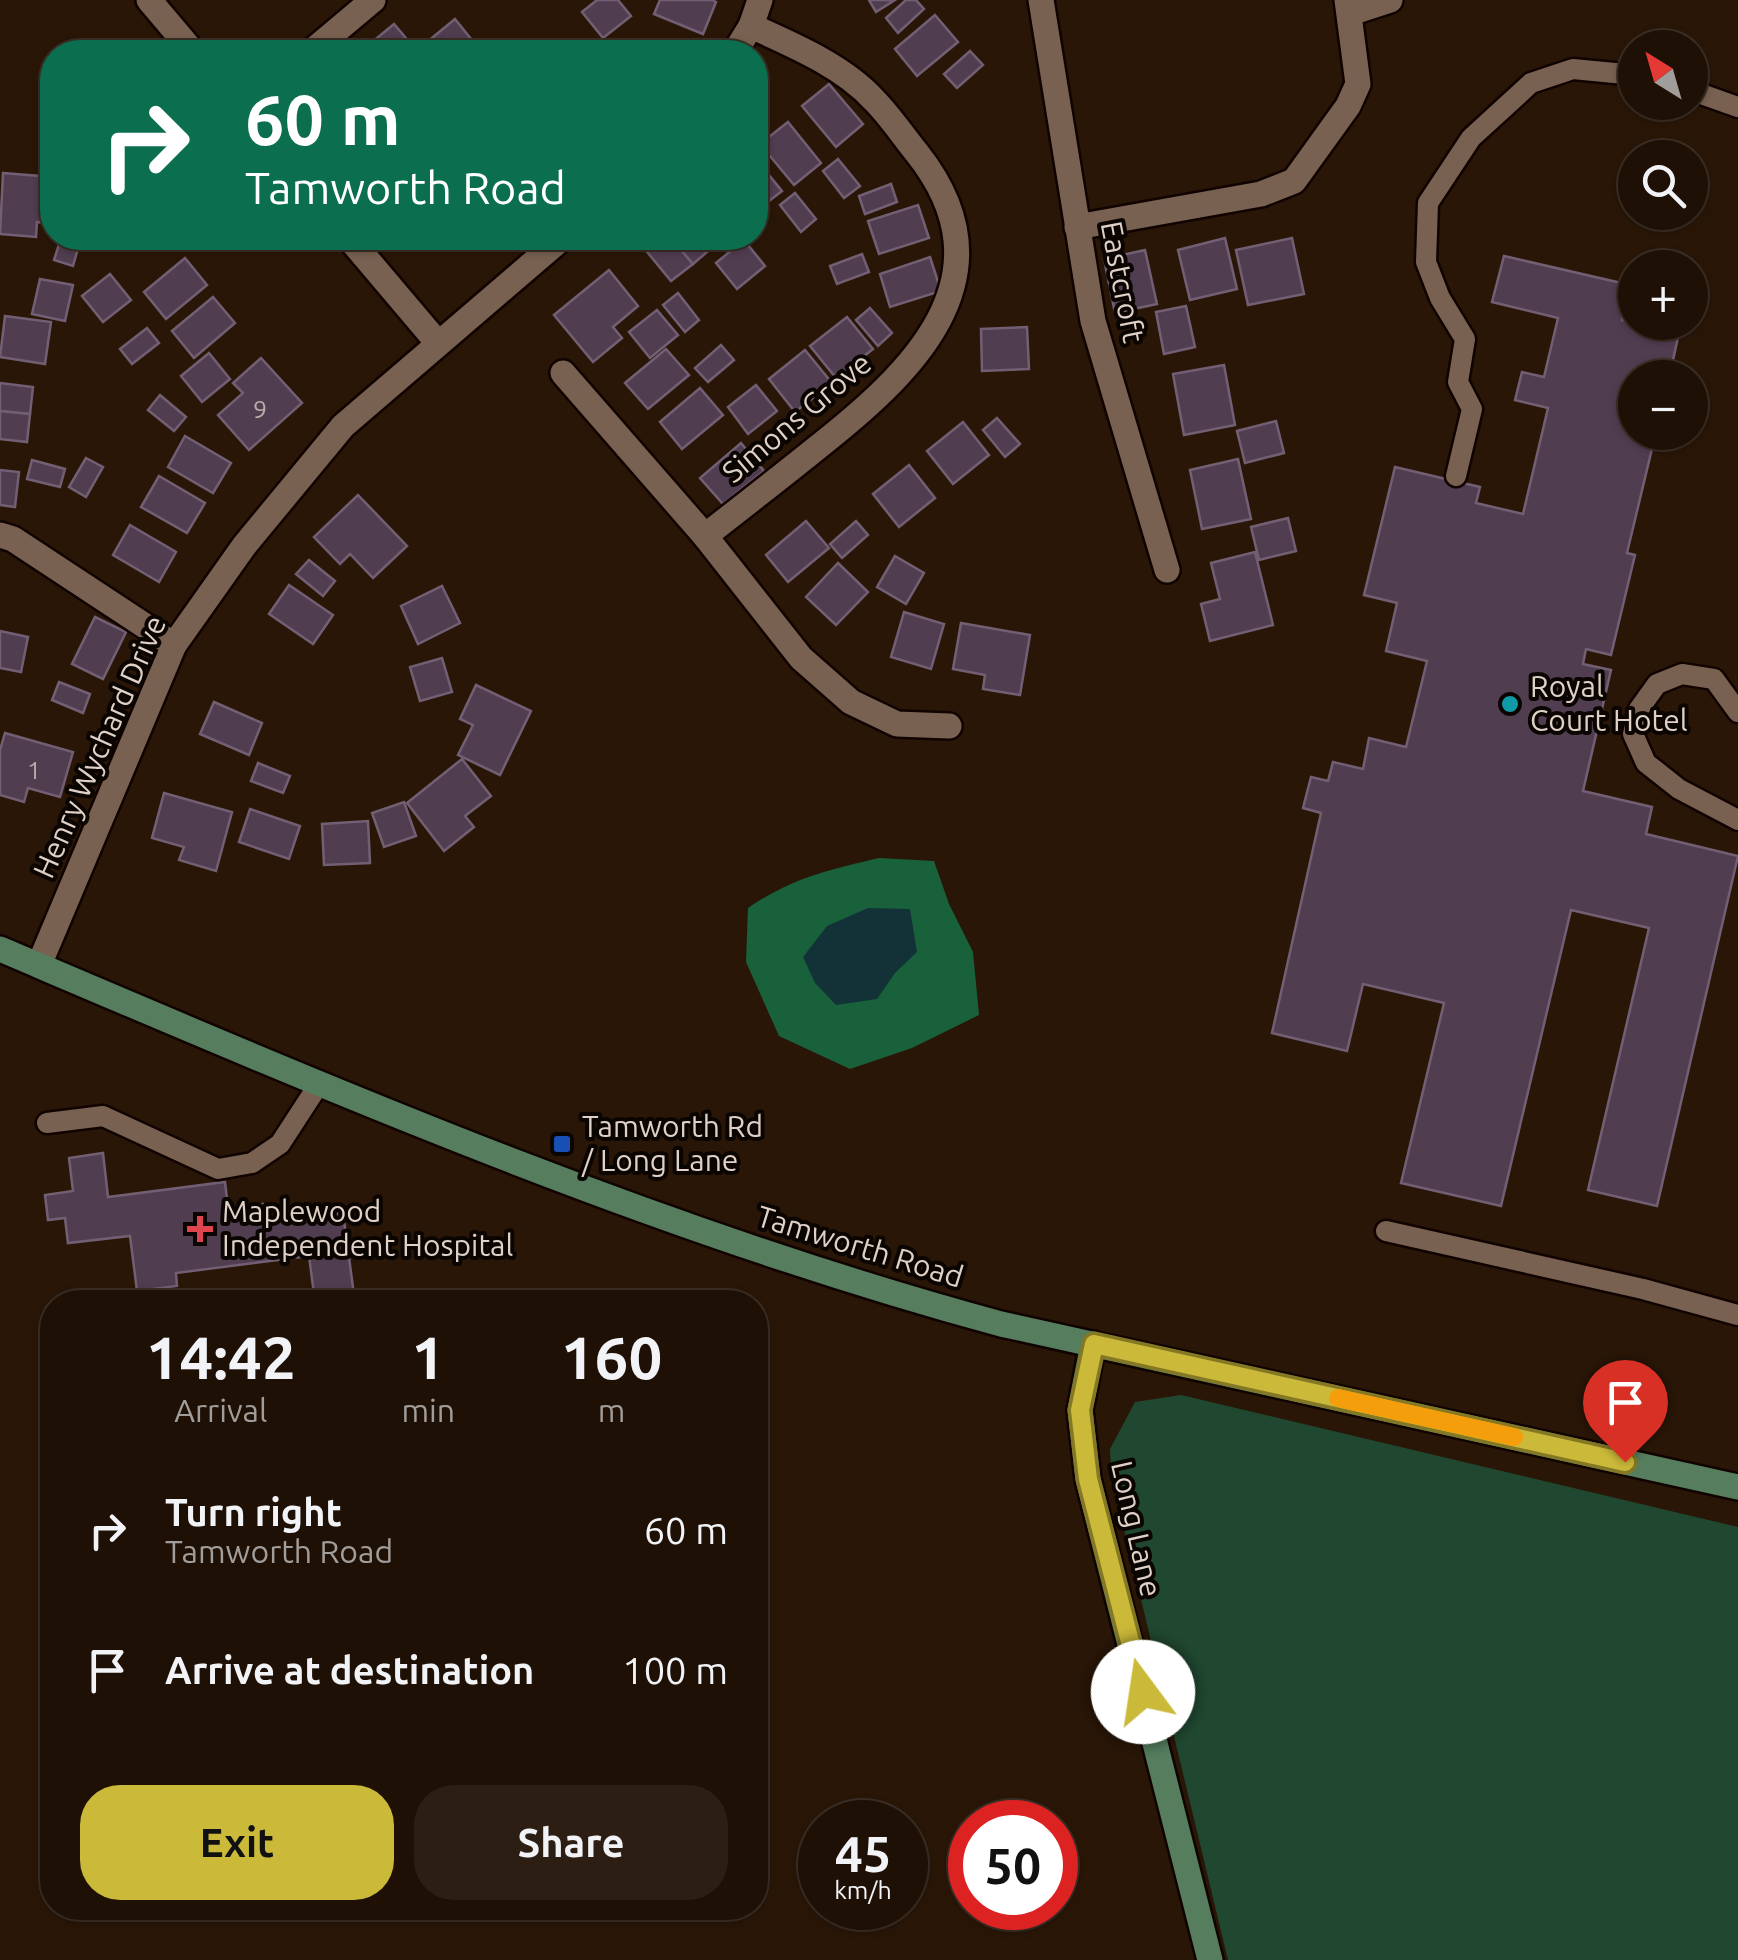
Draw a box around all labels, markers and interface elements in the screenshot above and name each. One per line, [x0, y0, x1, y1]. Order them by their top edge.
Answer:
north arrow [1618, 30, 1708, 120]
map controls [1618, 30, 1708, 450]
icon: right [80, 80, 210, 210]
text: 60 m [245, 80, 401, 158]
button: search [1618, 140, 1708, 230]
text: Tamworth Road [245, 162, 566, 213]
street label: Eastcroft [1095, 218, 1151, 346]
button: + [1618, 250, 1708, 340]
street label: Simons Grove [715, 345, 878, 489]
button: − [1618, 360, 1708, 450]
house number: 9 [253, 395, 267, 423]
street label: Henry Wychard Drive [26, 610, 172, 883]
place label: Royal Court Hotel [1530, 669, 1688, 737]
marker: Royal Court Hotel [1499, 693, 1521, 715]
house number: 1 [27, 756, 41, 784]
place label: Tamworth Rd / Long Lane [581, 1109, 763, 1177]
marker: Tamworth Rd / Long Lane [551, 1133, 573, 1155]
place label: Maplewood Independent Hospital [222, 1194, 514, 1262]
street label: Tamworth Road [753, 1199, 968, 1294]
marker: Maplewood Independent Hospital [187, 1216, 213, 1242]
text: 14:42 [146, 1323, 296, 1390]
text: 1 [411, 1323, 445, 1390]
text: 160 [561, 1323, 662, 1390]
pin [1583, 1360, 1668, 1463]
icon: arrive [1598, 1375, 1653, 1430]
text: Arrival [174, 1392, 267, 1428]
text: min [401, 1392, 455, 1428]
text: m [598, 1392, 625, 1428]
street label: Long Lane [1105, 1457, 1169, 1600]
text: Turn right [165, 1491, 342, 1533]
icon: right [80, 1503, 135, 1558]
text: 60 m [644, 1509, 728, 1551]
text: Tamworth Road [165, 1533, 393, 1569]
position arrow [1091, 1640, 1195, 1744]
icon: arrive [80, 1643, 135, 1698]
text: Arrive at destination [165, 1649, 534, 1691]
text: 100 m [622, 1649, 728, 1691]
button: Exit [80, 1785, 394, 1900]
button: Share [414, 1785, 728, 1900]
speed limit sign: 50 [948, 1800, 1078, 1930]
text: 45 [835, 1825, 891, 1881]
text: km/h [834, 1876, 892, 1904]

